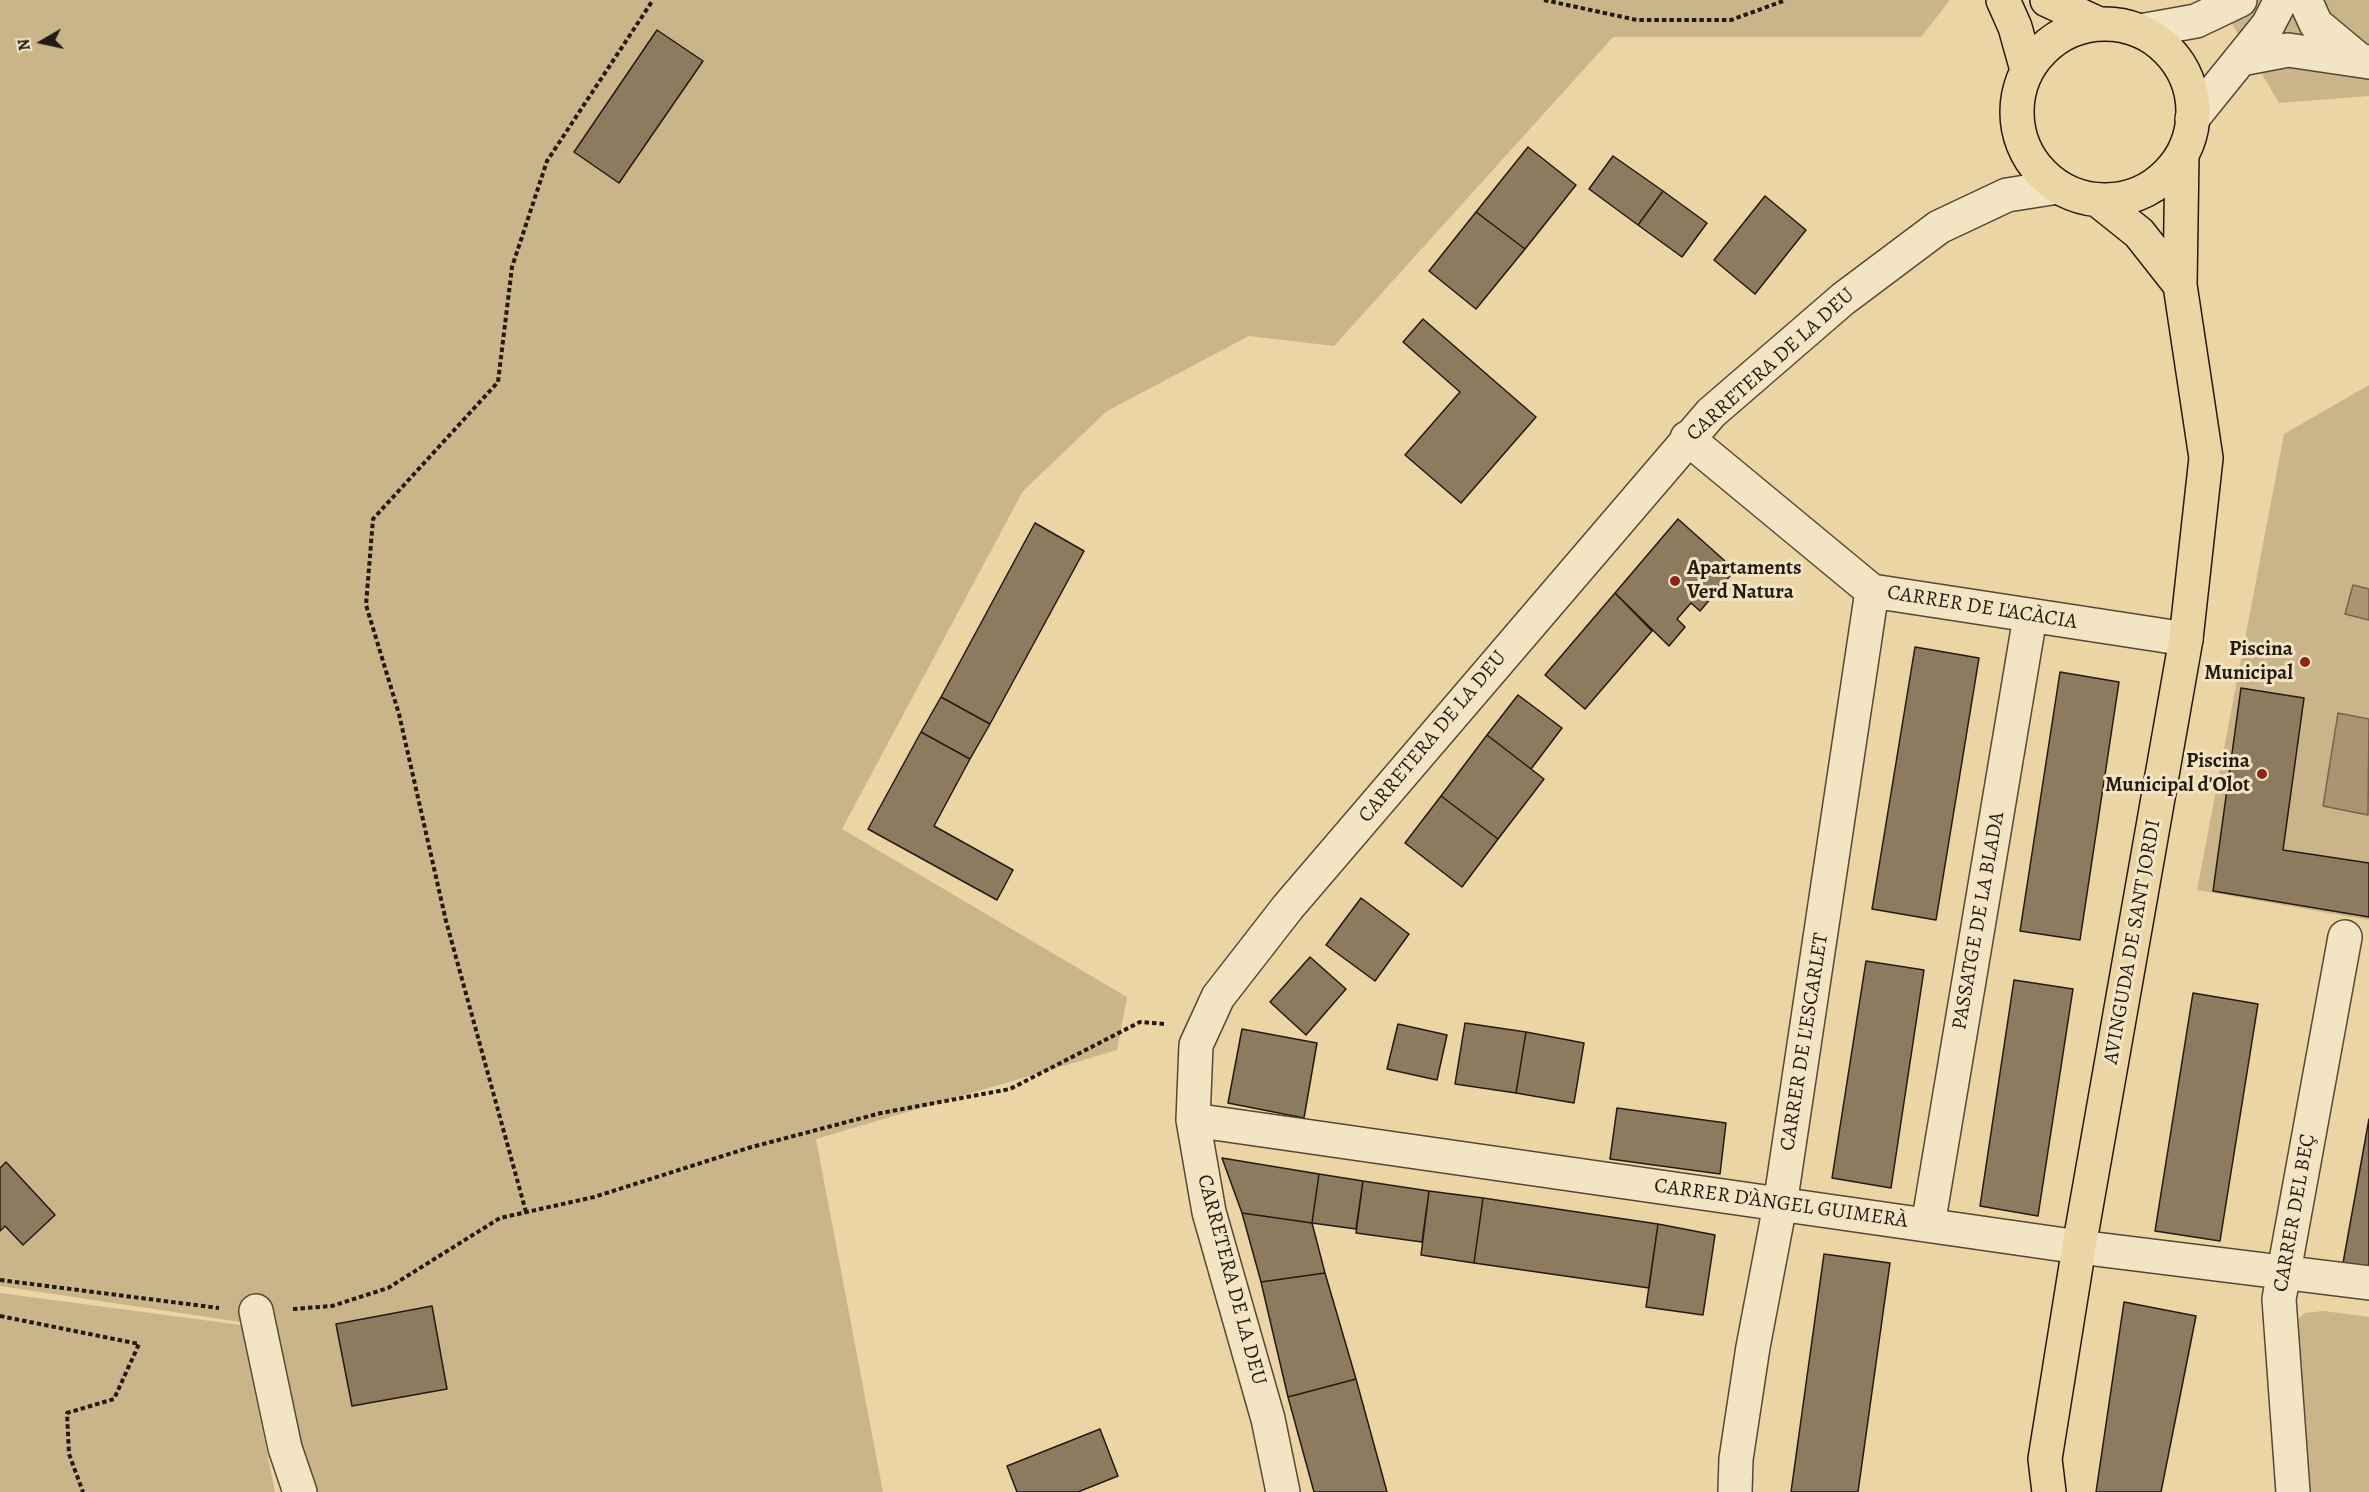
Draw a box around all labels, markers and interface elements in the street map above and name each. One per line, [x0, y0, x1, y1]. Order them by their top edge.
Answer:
north arrow [12, 12, 72, 72]
text: N [12, 37, 36, 52]
street label: CARRETERA DE LA DEU [1682, 283, 1860, 447]
place label: Apartaments Verd Natura [1687, 556, 1802, 606]
marker: Apartaments Verd Natura [1668, 574, 1682, 588]
street label: CARRER DE L'ACÀCIA [1885, 581, 2079, 635]
place label: Piscina Municipal [2204, 637, 2293, 687]
street label: CARRETERA DE LA DEU [1354, 646, 1512, 828]
marker: Piscina Municipal [2298, 655, 2312, 669]
place label: Piscina Municipal d'Olot [2105, 749, 2250, 799]
marker: Piscina Municipal d'Olot [2255, 767, 2269, 781]
street label: PASSATGE DE LA BLADA [1947, 810, 2011, 1032]
street label: AVINGUDA DE SANT JORDI [2099, 818, 2167, 1066]
street label: CARRER DE L'ESCARLET [1775, 931, 1835, 1153]
street label: CARRER DEL BEÇ [2269, 1132, 2321, 1294]
street label: CARRETERA DE LA DEU [1191, 1172, 1271, 1388]
street label: CARRER D'ÀNGEL GUIMERÀ [1653, 1174, 1909, 1234]

